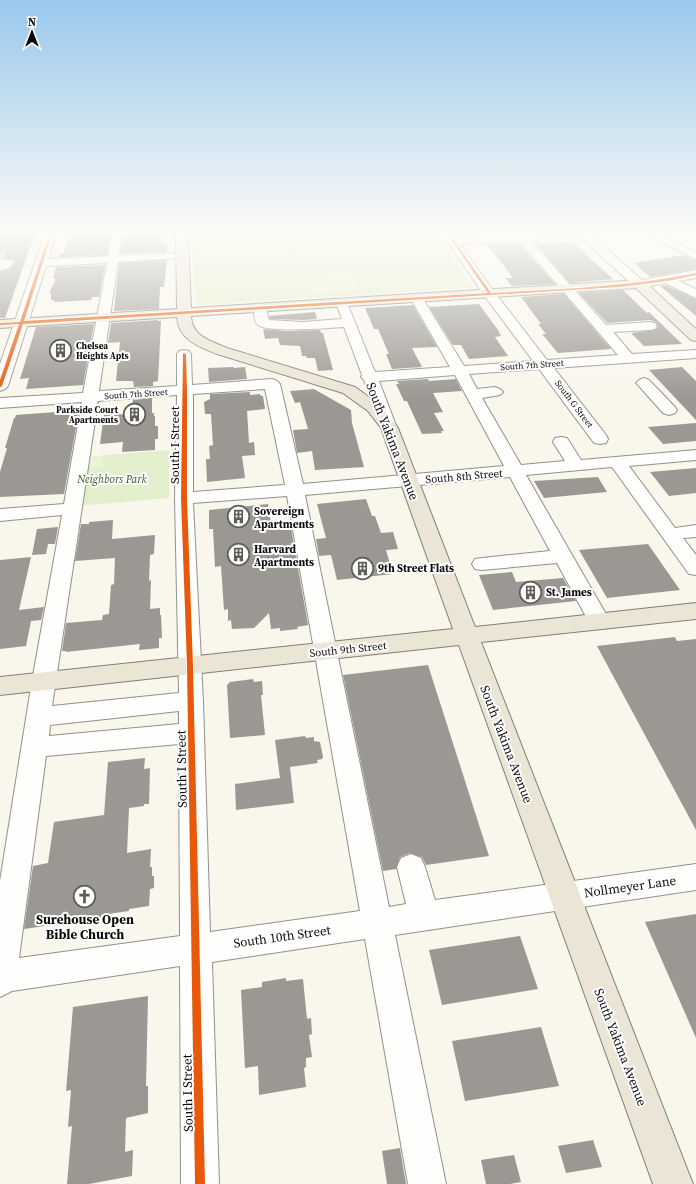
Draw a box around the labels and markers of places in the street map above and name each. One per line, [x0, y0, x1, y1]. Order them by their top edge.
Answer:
building icon: Chelsea Heights Apts [47, 338, 73, 364]
place label: Chelsea Heights Apts [76, 340, 129, 362]
building icon: Parkside Court Apartments [121, 402, 147, 428]
place label: Parkside Court Apartments [56, 404, 119, 426]
building icon: Sovereign Apartments [226, 504, 252, 530]
place label: Sovereign Apartments [254, 504, 314, 532]
building icon: Harvard Apartments [225, 542, 251, 568]
place label: Harvard Apartments [254, 542, 314, 570]
building icon: 9th Street Flats [350, 555, 376, 581]
place label: 9th Street Flats [378, 561, 454, 576]
building icon: St. James [518, 579, 544, 605]
place label: St. James [546, 585, 592, 600]
church icon: Surehouse Open Bible Church [72, 884, 98, 910]
place label: Surehouse Open Bible Church [36, 911, 134, 943]

